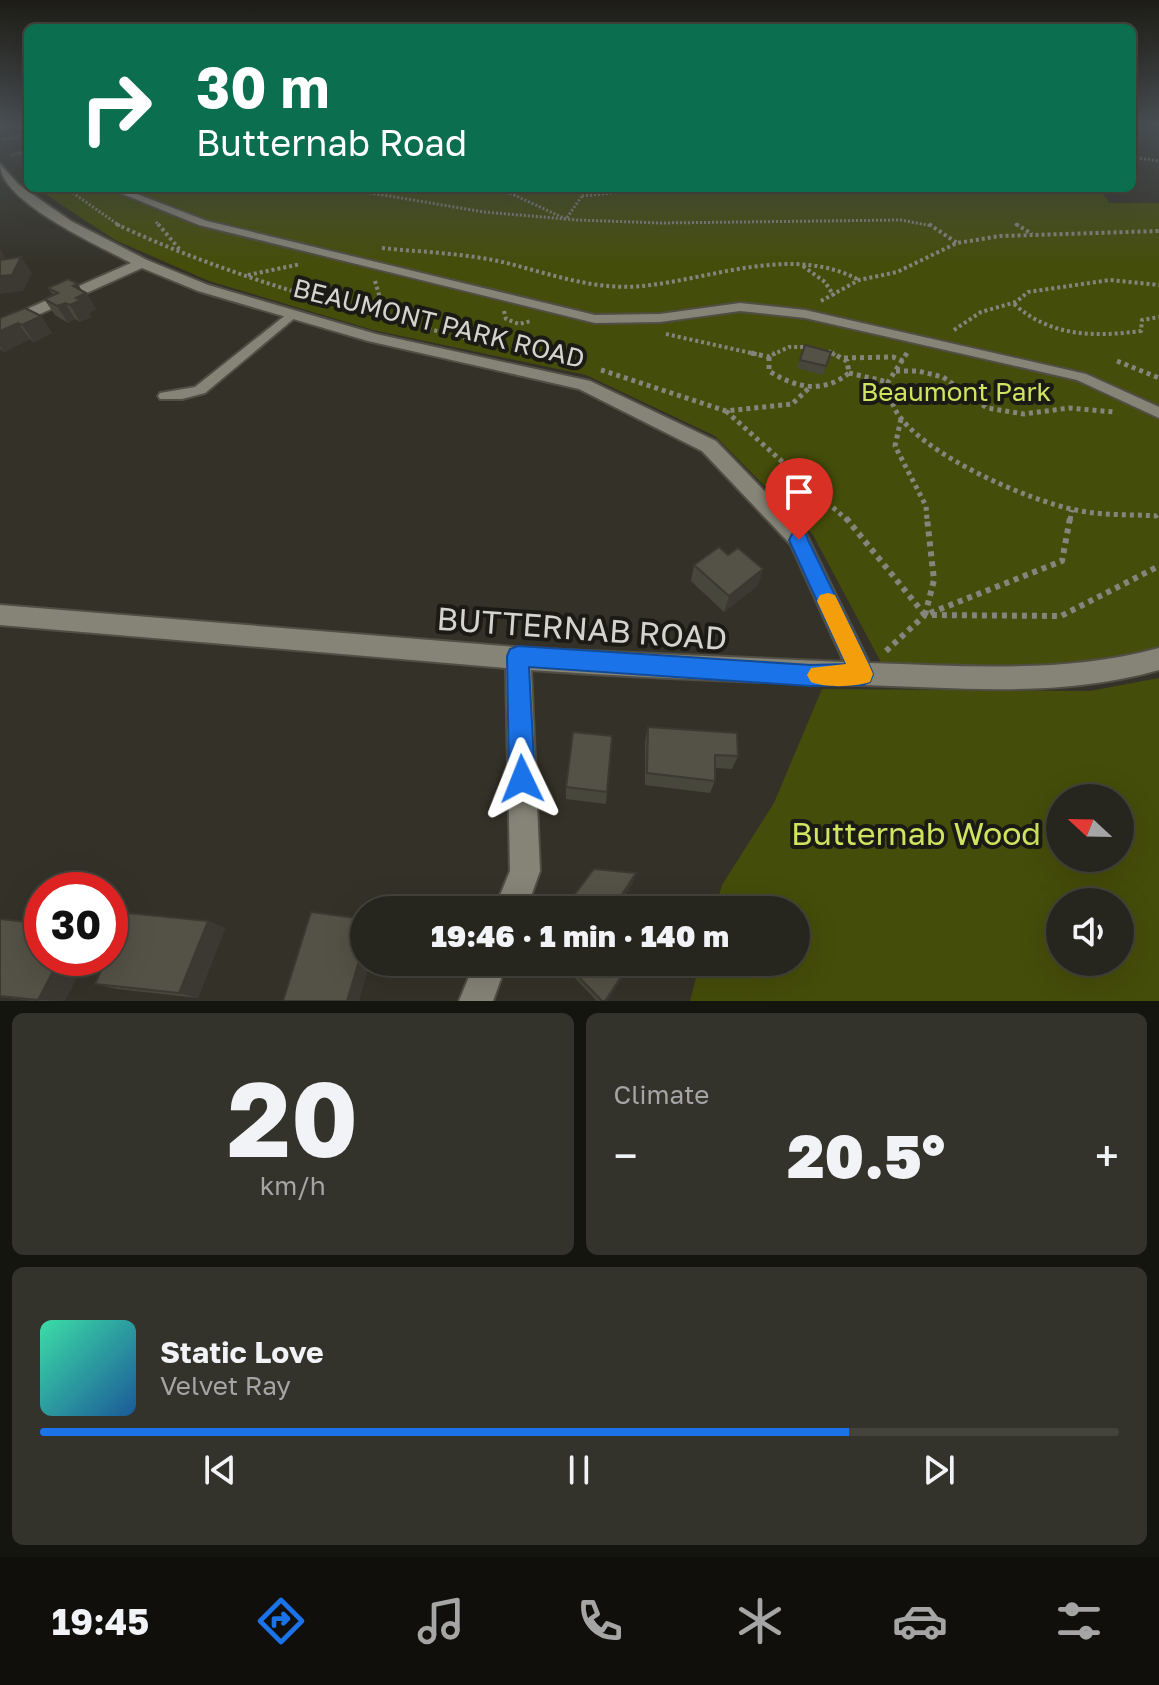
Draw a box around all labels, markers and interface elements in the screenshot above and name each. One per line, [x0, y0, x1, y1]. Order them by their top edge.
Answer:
text: 30 m [196, 53, 330, 120]
icon: right [64, 56, 168, 160]
text: Butternab Road [196, 121, 467, 164]
street label: BEAUMONT PARK ROAD [290, 272, 588, 374]
park label: Beaumont Park [861, 376, 1052, 407]
pin [765, 458, 833, 540]
icon: arrive [777, 470, 821, 514]
street label: BUTTERNAB ROAD [436, 599, 728, 657]
position arrow [480, 737, 564, 821]
north arrow [1046, 784, 1134, 872]
map controls [1046, 784, 1134, 976]
park label: Butternab Wood [791, 814, 1041, 852]
speed limit sign: 30 [24, 872, 128, 976]
button: sound [1046, 888, 1134, 976]
text: 19:46 · 1 min · 140 m [431, 918, 729, 954]
text: 20 [227, 1055, 358, 1180]
text: Climate [614, 1079, 709, 1110]
text: 20.5° [787, 1119, 945, 1191]
text: − [614, 1129, 638, 1182]
text: + [1095, 1129, 1119, 1182]
text: km/h [260, 1170, 326, 1201]
text: Static Love [160, 1334, 324, 1370]
text: Velvet Ray [160, 1370, 291, 1401]
icon: previous [198, 1448, 242, 1492]
icon: pause [557, 1448, 601, 1492]
icon: next [917, 1448, 961, 1492]
icon: directions [253, 1593, 309, 1649]
icon: music [413, 1593, 469, 1649]
icon: phone [572, 1593, 628, 1649]
icon: climate [732, 1593, 788, 1649]
icon: car [892, 1593, 948, 1649]
icon: filters [1051, 1593, 1107, 1649]
text: 19:45 [52, 1600, 149, 1643]

